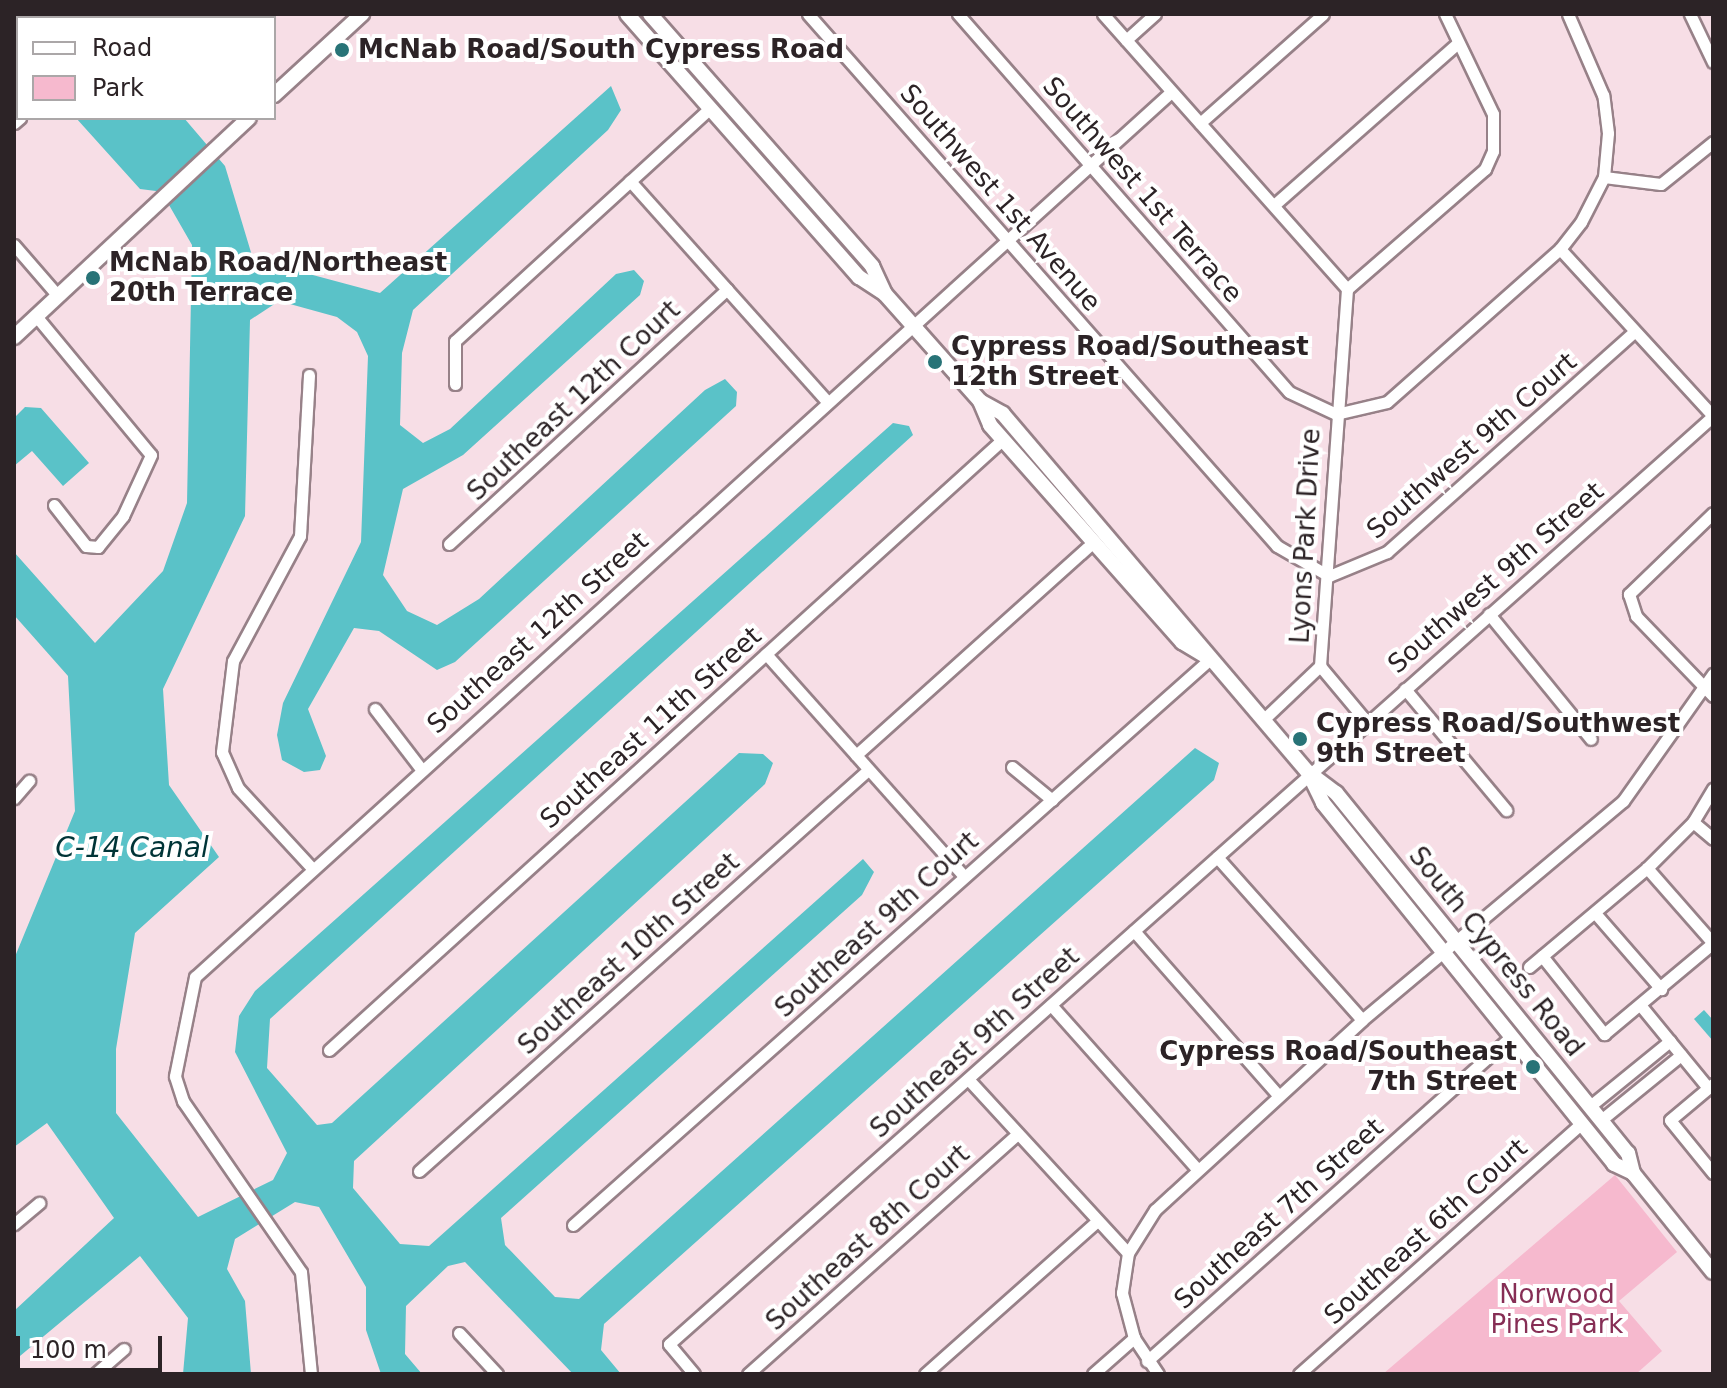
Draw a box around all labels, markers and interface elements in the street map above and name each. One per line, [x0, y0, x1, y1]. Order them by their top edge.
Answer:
legend [16, 16, 276, 120]
text: Road [92, 34, 152, 62]
place label: McNab Road/South Cypress Road [358, 34, 844, 66]
marker: McNab Road/South Cypress Road [333, 41, 351, 59]
street label: Southwest 1st Terrace [1036, 71, 1248, 309]
text: Park [92, 74, 144, 102]
street label: Southwest 1st Avenue [893, 78, 1107, 318]
place label: McNab Road/Northeast 20th Terrace [109, 247, 447, 308]
marker: McNab Road/Northeast 20th Terrace [84, 269, 102, 287]
street label: Southeast 12th Court [461, 294, 687, 508]
place label: Cypress Road/Southeast 12th Street [951, 331, 1309, 392]
street label: Southwest 9th Court [1361, 346, 1583, 546]
marker: Cypress Road/Southeast 12th Street [926, 353, 944, 371]
street label: Lyons Park Drive [1285, 428, 1327, 644]
street label: Southwest 9th Street [1382, 476, 1610, 680]
street label: Southeast 12th Street [421, 526, 655, 740]
street label: Southeast 11th Street [534, 621, 768, 835]
place label: Cypress Road/Southwest 9th Street [1316, 708, 1680, 770]
marker: Cypress Road/Southwest 9th Street [1291, 730, 1309, 748]
street label: Southeast 9th Court [769, 826, 985, 1024]
water label: C-14 Canal [55, 831, 209, 865]
street label: South Cypress Road [1402, 841, 1590, 1063]
street label: Southeast 10th Street [512, 847, 746, 1061]
street label: Southeast 9th Street [864, 941, 1086, 1145]
place label: Cypress Road/Southeast 7th Street [1159, 1036, 1517, 1098]
marker: Cypress Road/Southeast 7th Street [1524, 1058, 1542, 1076]
street label: Southeast 7th Street [1168, 1112, 1390, 1316]
street label: Southeast 6th Court [1318, 1133, 1534, 1331]
street label: Southeast 8th Court [760, 1139, 976, 1337]
park label: Norwood Pines Park [1491, 1279, 1623, 1340]
scale bar [20, 1320, 166, 1370]
text: 100 m [30, 1336, 107, 1364]

